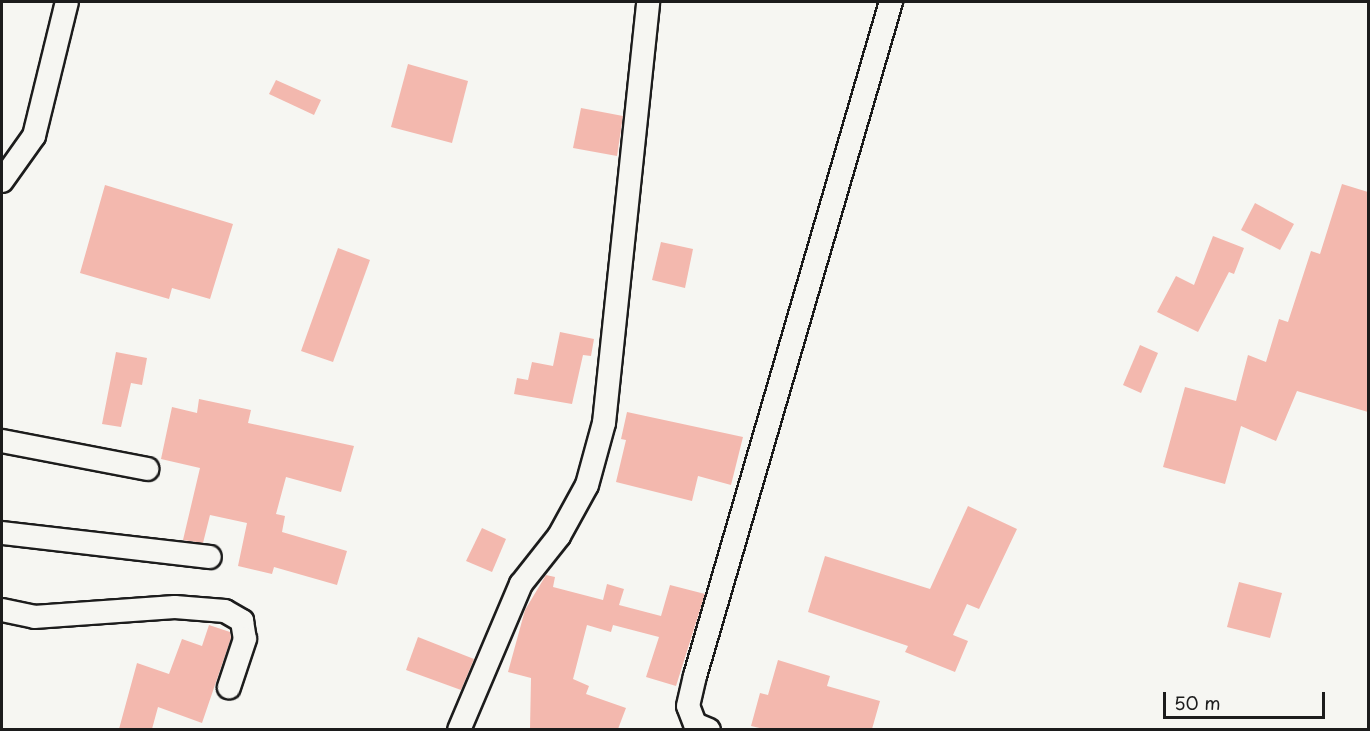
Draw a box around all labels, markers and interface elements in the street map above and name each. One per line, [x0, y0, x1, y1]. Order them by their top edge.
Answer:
scale bar [1166, 680, 1328, 718]
text: 50 m [1174, 689, 1221, 716]

